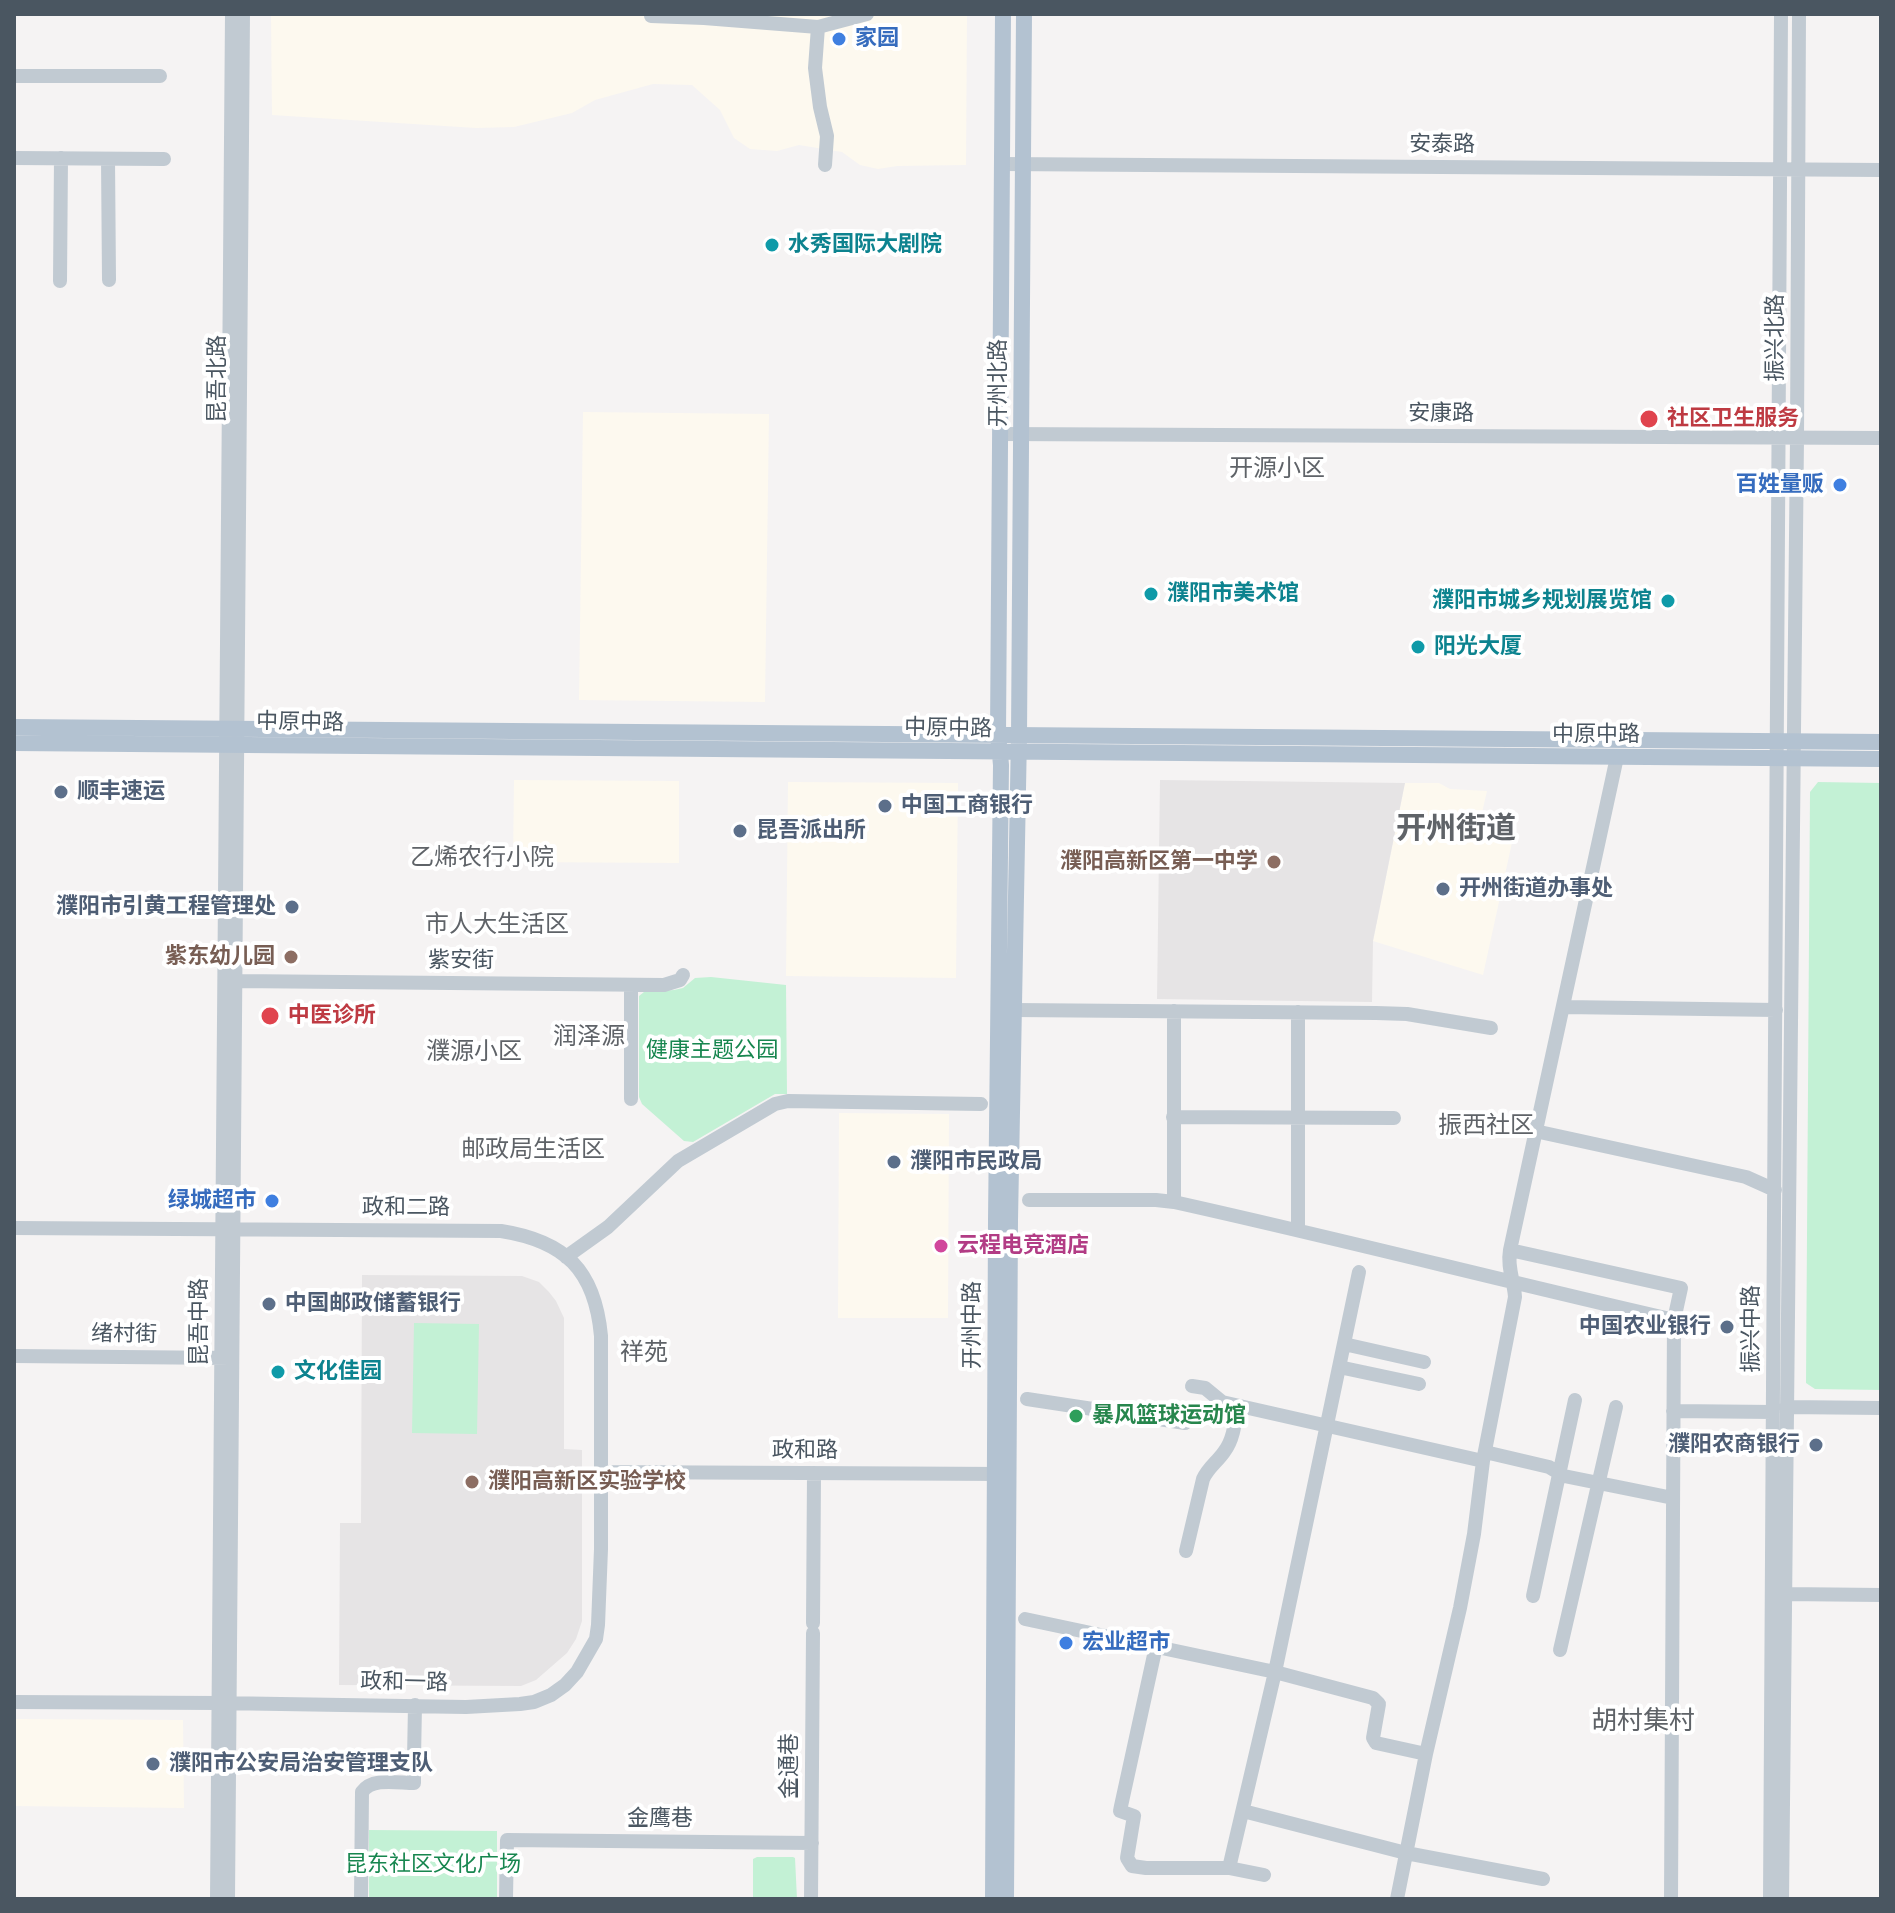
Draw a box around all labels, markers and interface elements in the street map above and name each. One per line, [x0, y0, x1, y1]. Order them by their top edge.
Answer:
place label: 家园 [855, 26, 899, 52]
marker: 家园 [830, 30, 848, 48]
street label: 安泰路 [1409, 132, 1475, 158]
place label: 水秀国际大剧院 [788, 232, 942, 258]
marker: 水秀国际大剧院 [763, 236, 781, 254]
street label: 振兴北路 [1763, 294, 1789, 382]
street label: 昆吾北路 [205, 335, 231, 423]
street label: 开州北路 [986, 339, 1012, 427]
street label: 安康路 [1408, 401, 1474, 427]
place label: 社区卫生服务 [1667, 406, 1799, 432]
marker: 社区卫生服务 [1638, 408, 1660, 430]
district label: 开源小区 [1229, 456, 1325, 484]
place label: 百姓量贩 [1736, 472, 1824, 498]
marker: 百姓量贩 [1831, 476, 1849, 494]
place label: 濮阳市美术馆 [1167, 581, 1299, 607]
marker: 濮阳市美术馆 [1142, 585, 1160, 603]
place label: 濮阳市城乡规划展览馆 [1432, 588, 1652, 614]
marker: 濮阳市城乡规划展览馆 [1659, 592, 1677, 610]
place label: 阳光大厦 [1434, 634, 1522, 660]
marker: 阳光大厦 [1409, 638, 1427, 656]
street label: 中原中路 [256, 709, 344, 737]
street label: 中原中路 [904, 715, 992, 743]
street label: 中原中路 [1552, 722, 1640, 748]
place label: 顺丰速运 [77, 779, 165, 805]
marker: 顺丰速运 [52, 783, 70, 801]
place label: 中国工商银行 [901, 793, 1033, 819]
marker: 中国工商银行 [876, 797, 894, 815]
district label: 开州街道 [1396, 812, 1516, 848]
place label: 昆吾派出所 [756, 818, 866, 844]
marker: 昆吾派出所 [731, 822, 749, 840]
district label: 乙烯农行小院 [410, 845, 554, 873]
place label: 濮阳高新区第一中学 [1060, 849, 1258, 875]
marker: 濮阳高新区第一中学 [1265, 853, 1283, 871]
place label: 开州街道办事处 [1459, 876, 1613, 902]
marker: 开州街道办事处 [1434, 880, 1452, 898]
place label: 濮阳市引黄工程管理处 [56, 894, 276, 920]
marker: 濮阳市引黄工程管理处 [283, 898, 301, 916]
district label: 市人大生活区 [425, 912, 569, 940]
place label: 紫东幼儿园 [165, 944, 275, 970]
marker: 紫东幼儿园 [282, 948, 300, 966]
street label: 紫安街 [428, 948, 494, 974]
place label: 中医诊所 [288, 1003, 376, 1029]
marker: 中医诊所 [259, 1005, 281, 1027]
district label: 润泽源 [553, 1024, 625, 1052]
park label: 健康主题公园 [646, 1038, 778, 1064]
district label: 濮源小区 [426, 1039, 522, 1067]
district label: 振西社区 [1438, 1113, 1534, 1141]
district label: 邮政局生活区 [461, 1137, 605, 1165]
place label: 濮阳市民政局 [910, 1149, 1042, 1175]
marker: 濮阳市民政局 [885, 1153, 903, 1171]
place label: 绿城超市 [168, 1188, 256, 1214]
marker: 绿城超市 [263, 1192, 281, 1210]
street label: 政和二路 [362, 1195, 450, 1221]
place label: 云程电竞酒店 [957, 1233, 1089, 1259]
marker: 云程电竞酒店 [932, 1237, 950, 1255]
street label: 昆吾中路 [187, 1278, 213, 1366]
street label: 开州中路 [960, 1281, 986, 1369]
street label: 振兴中路 [1739, 1285, 1765, 1373]
place label: 中国邮政储蓄银行 [285, 1291, 461, 1317]
marker: 中国邮政储蓄银行 [260, 1295, 278, 1313]
place label: 中国农业银行 [1579, 1314, 1711, 1340]
marker: 中国农业银行 [1718, 1318, 1736, 1336]
street label: 绪村街 [91, 1321, 157, 1349]
district label: 祥苑 [620, 1340, 668, 1368]
place label: 文化佳园 [294, 1359, 382, 1385]
marker: 文化佳园 [269, 1363, 287, 1381]
place label: 暴风篮球运动馆 [1092, 1403, 1246, 1429]
marker: 暴风篮球运动馆 [1067, 1407, 1085, 1425]
place label: 濮阳农商银行 [1668, 1432, 1800, 1458]
marker: 濮阳农商银行 [1807, 1436, 1825, 1454]
street label: 政和路 [772, 1438, 838, 1464]
place label: 濮阳高新区实验学校 [488, 1469, 686, 1495]
marker: 濮阳高新区实验学校 [463, 1473, 481, 1491]
place label: 宏业超市 [1082, 1630, 1170, 1656]
marker: 宏业超市 [1057, 1634, 1075, 1652]
street label: 政和一路 [360, 1669, 448, 1697]
district label: 胡村集村 [1591, 1706, 1695, 1738]
street label: 金通巷 [777, 1733, 803, 1799]
place label: 濮阳市公安局治安管理支队 [169, 1751, 433, 1777]
marker: 濮阳市公安局治安管理支队 [144, 1755, 162, 1773]
street label: 金鹰巷 [627, 1806, 693, 1832]
park label: 昆东社区文化广场 [345, 1852, 521, 1878]

